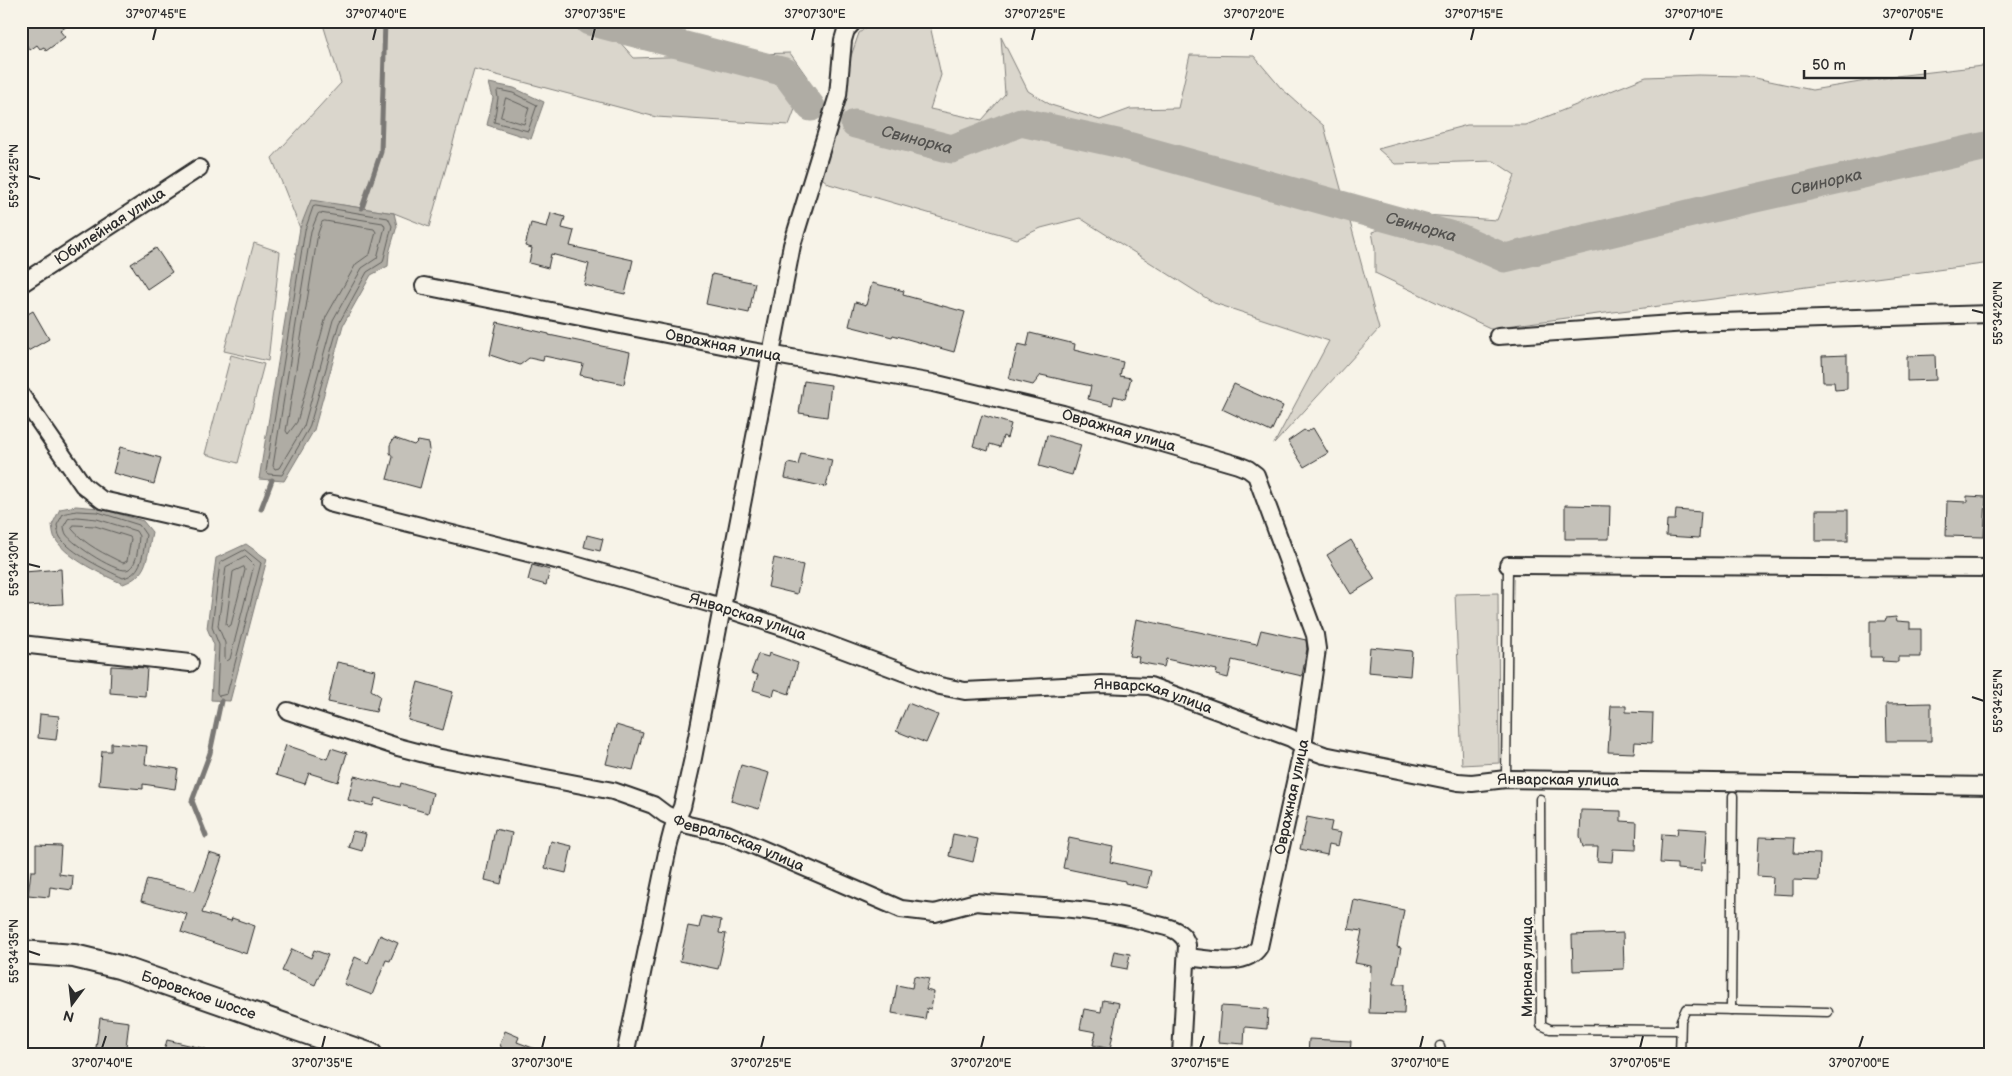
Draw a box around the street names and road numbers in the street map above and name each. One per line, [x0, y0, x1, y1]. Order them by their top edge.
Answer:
street label: Юбилейная улица [51, 183, 169, 269]
street label: Овражная улица [664, 325, 783, 366]
street label: Овражная улица [1060, 405, 1178, 456]
street label: Январская улица [687, 589, 809, 645]
street label: Январская улица [1093, 674, 1215, 718]
street label: Овражная улица [1270, 737, 1314, 857]
street label: Январская улица [1496, 769, 1620, 790]
street label: Февральская улица [670, 810, 807, 876]
street label: Мирная улица [1518, 917, 1537, 1017]
street label: Боровское шоссе [139, 966, 259, 1024]

